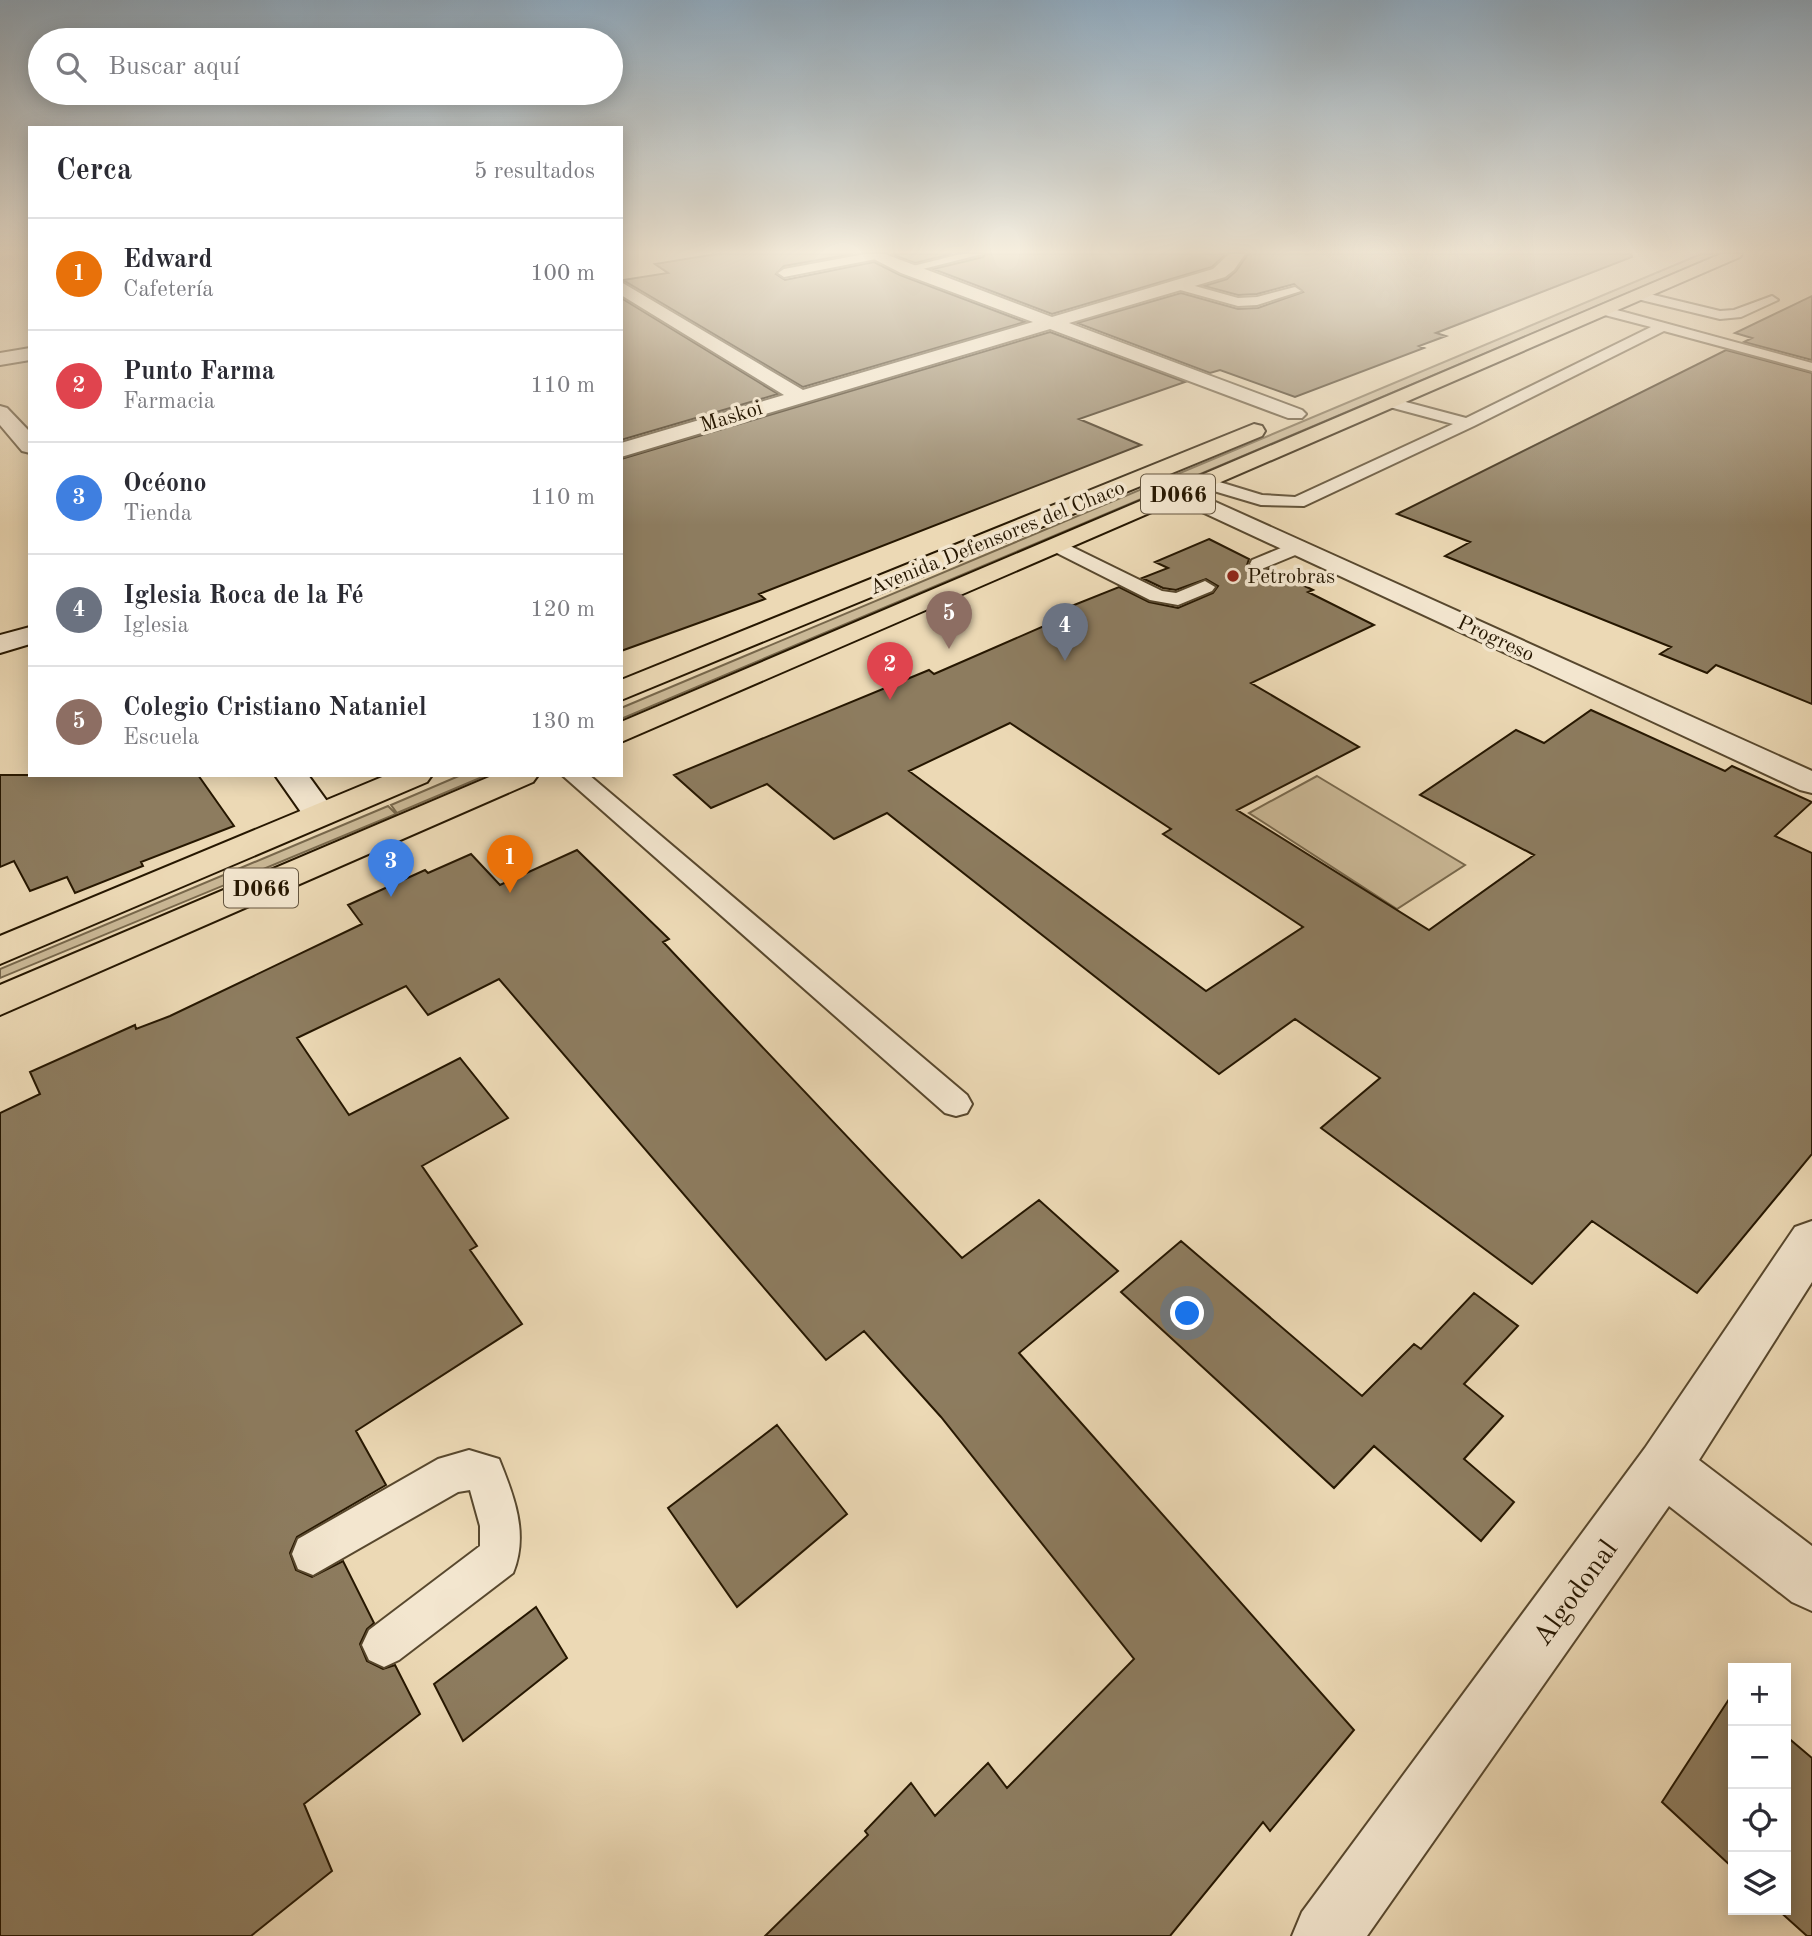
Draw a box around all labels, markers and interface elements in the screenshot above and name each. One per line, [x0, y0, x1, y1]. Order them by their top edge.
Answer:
search box [28, 28, 623, 105]
icon: search [52, 48, 90, 86]
text: Buscar aquí [108, 54, 240, 80]
text: Cerca [56, 156, 132, 186]
text: 5 resultados [474, 160, 595, 183]
text: Edward [123, 247, 213, 273]
text: 1 [72, 262, 86, 285]
text: 100 m [530, 262, 595, 285]
text: Cafetería [123, 278, 214, 301]
text: Punto Farma [123, 359, 275, 385]
text: 2 [72, 374, 86, 397]
text: 110 m [530, 374, 595, 397]
text: Farmacia [123, 390, 215, 413]
street label: Maskoi [698, 398, 765, 437]
text: Océono [123, 471, 207, 497]
road number: D066 [1141, 474, 1215, 514]
street label: Avenida Defensores del Chaco [867, 478, 1128, 599]
text: 3 [72, 486, 86, 509]
text: 110 m [530, 486, 595, 509]
text: Tienda [123, 502, 192, 525]
place label: Petrobras [1247, 567, 1335, 588]
marker: Petrobras [1225, 568, 1241, 584]
text: Iglesia Roca de la Fé [123, 583, 364, 609]
pin: 5 [926, 591, 972, 649]
text: 4 [72, 598, 86, 621]
text: 120 m [530, 598, 595, 621]
pin: 4 [1042, 603, 1088, 661]
street label: Progreso [1454, 612, 1537, 666]
text: Iglesia [123, 614, 189, 637]
pin: 2 [867, 642, 913, 700]
text: Colegio Cristiano Nataniel [123, 695, 427, 721]
text: 5 [72, 710, 86, 733]
text: 130 m [530, 710, 595, 733]
text: Escuela [123, 726, 199, 749]
pin: 1 [487, 835, 533, 893]
pin: 3 [368, 839, 414, 897]
road number: D066 [224, 868, 298, 908]
your location [1170, 1296, 1204, 1330]
street label: Algodonal [1529, 1536, 1624, 1652]
map controls [1728, 1663, 1791, 1915]
button: + [1728, 1663, 1791, 1726]
button: − [1728, 1726, 1791, 1789]
button: locate [1728, 1789, 1791, 1852]
button: layers [1728, 1852, 1791, 1915]

